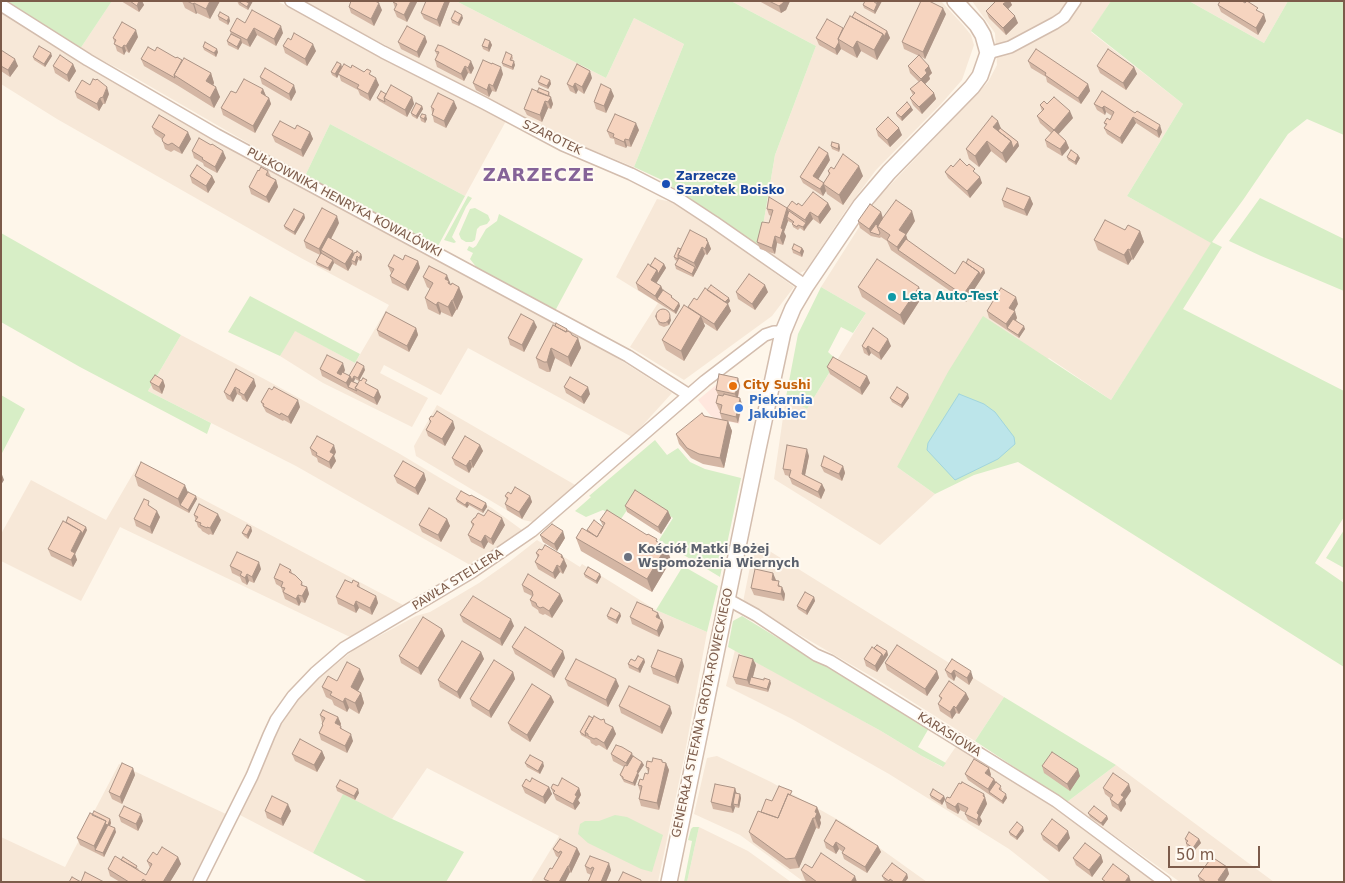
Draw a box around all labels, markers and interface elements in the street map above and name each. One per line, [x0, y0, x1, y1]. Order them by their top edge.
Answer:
street label: SZAROTEK [520, 117, 584, 159]
street label: PUŁKOWNIKA HENRYKA KOWALÓWKI [244, 145, 444, 261]
district label: ZARZECZE [482, 165, 596, 187]
place label: Zarzecze Szarotek Boisko [676, 170, 784, 198]
marker: Zarzecze Szarotek Boisko [660, 178, 672, 190]
place label: Leta Auto-Test [902, 290, 998, 304]
marker: Leta Auto-Test [886, 291, 898, 303]
place label: City Sushi [743, 379, 811, 393]
marker: City Sushi [727, 380, 739, 392]
place label: Piekarnia Jakubiec [749, 394, 813, 422]
marker: Piekarnia Jakubiec [733, 402, 745, 414]
place label: Kościół Matki Bożej Wspomożenia Wiernych [638, 543, 799, 571]
street label: PAWŁA STELLERA [410, 546, 506, 614]
marker: Kościół Matki Bożej Wspomożenia Wiernych [622, 551, 634, 563]
street label: GENERAŁA STEFANA GROTA-ROWECKIEGO [669, 587, 737, 839]
street label: KARASIOWA [915, 710, 983, 760]
scale bar [1170, 836, 1262, 868]
text: 50 m [1176, 846, 1214, 864]

